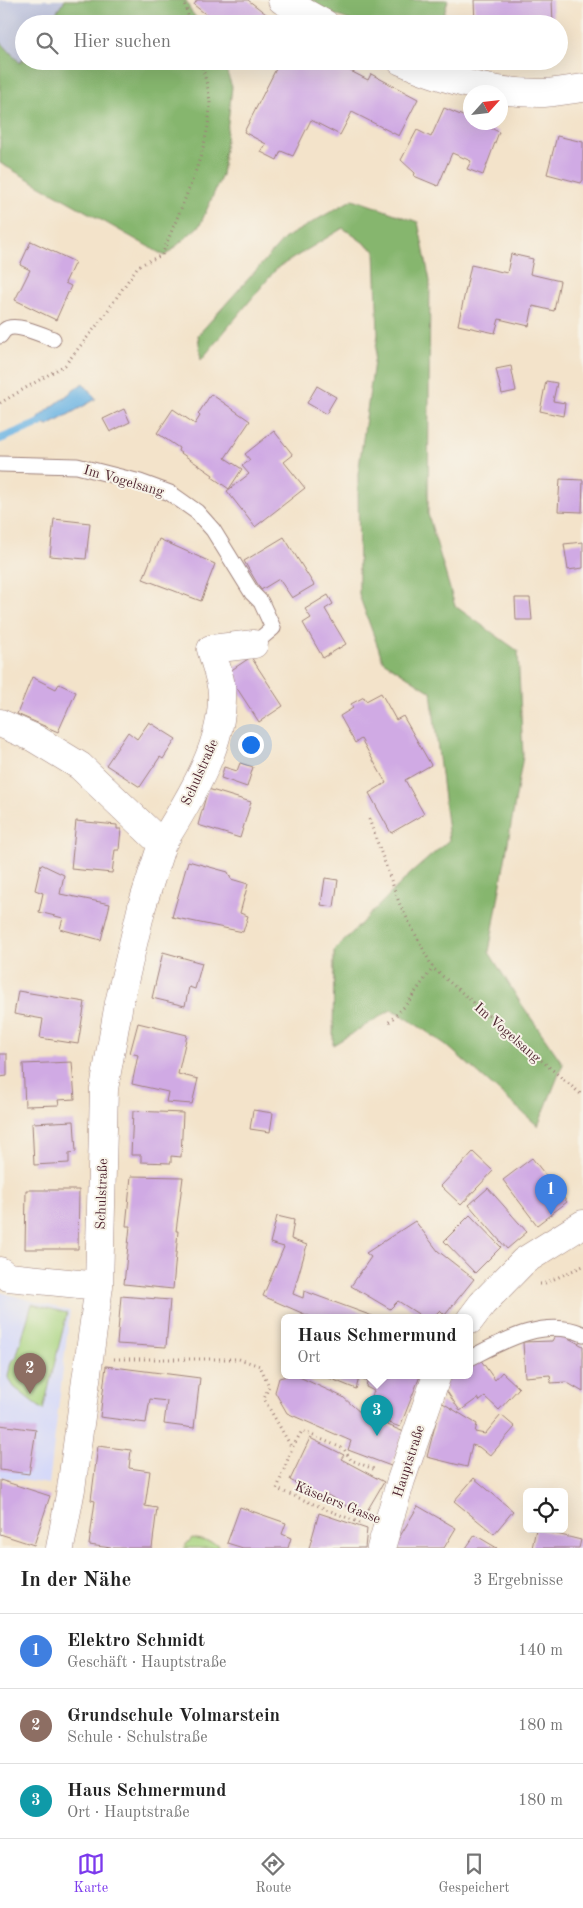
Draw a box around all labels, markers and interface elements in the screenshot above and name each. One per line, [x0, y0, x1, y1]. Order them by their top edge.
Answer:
search box [15, 15, 568, 70]
icon: search [33, 29, 61, 57]
text: Hier suchen [73, 33, 171, 52]
north arrow [463, 85, 508, 130]
street label: Im Vogelsang [82, 463, 166, 499]
your location [238, 732, 264, 758]
street label: Schulstraße [179, 737, 221, 808]
street label: Im Vogelsang [471, 1000, 544, 1066]
street label: Schulstraße [94, 1158, 110, 1230]
pin: 1 [535, 1174, 567, 1215]
popup [281, 1314, 473, 1379]
text: Haus Schmermund [297, 1327, 457, 1346]
text: Ort [297, 1350, 321, 1366]
pin: 2 [14, 1353, 46, 1394]
pin: 3 [361, 1395, 393, 1436]
street label: Hauptstraße [391, 1423, 427, 1499]
street label: Käselers Gasse [293, 1479, 383, 1527]
map controls [523, 1488, 568, 1533]
button: locate [523, 1488, 568, 1533]
text: In der Nähe [20, 1570, 131, 1591]
text: 3 Ergebnisse [473, 1573, 563, 1589]
text: Elektro Schmidt [67, 1632, 205, 1651]
text: 1 [31, 1643, 41, 1659]
text: 140 m [518, 1643, 563, 1659]
text: Geschäft · Hauptstraße [67, 1655, 226, 1671]
text: Grundschule Volmarstein [67, 1707, 280, 1726]
text: 2 [31, 1718, 41, 1734]
text: 180 m [518, 1718, 563, 1734]
text: Schule · Schulstraße [67, 1730, 208, 1746]
text: Haus Schmermund [67, 1782, 226, 1801]
text: 3 [31, 1793, 41, 1809]
text: 180 m [518, 1793, 563, 1809]
text: Ort · Hauptstraße [67, 1805, 190, 1821]
tab: Karte [74, 1850, 108, 1897]
tab: Route [255, 1850, 291, 1897]
tab: Gespeichert [438, 1850, 509, 1897]

